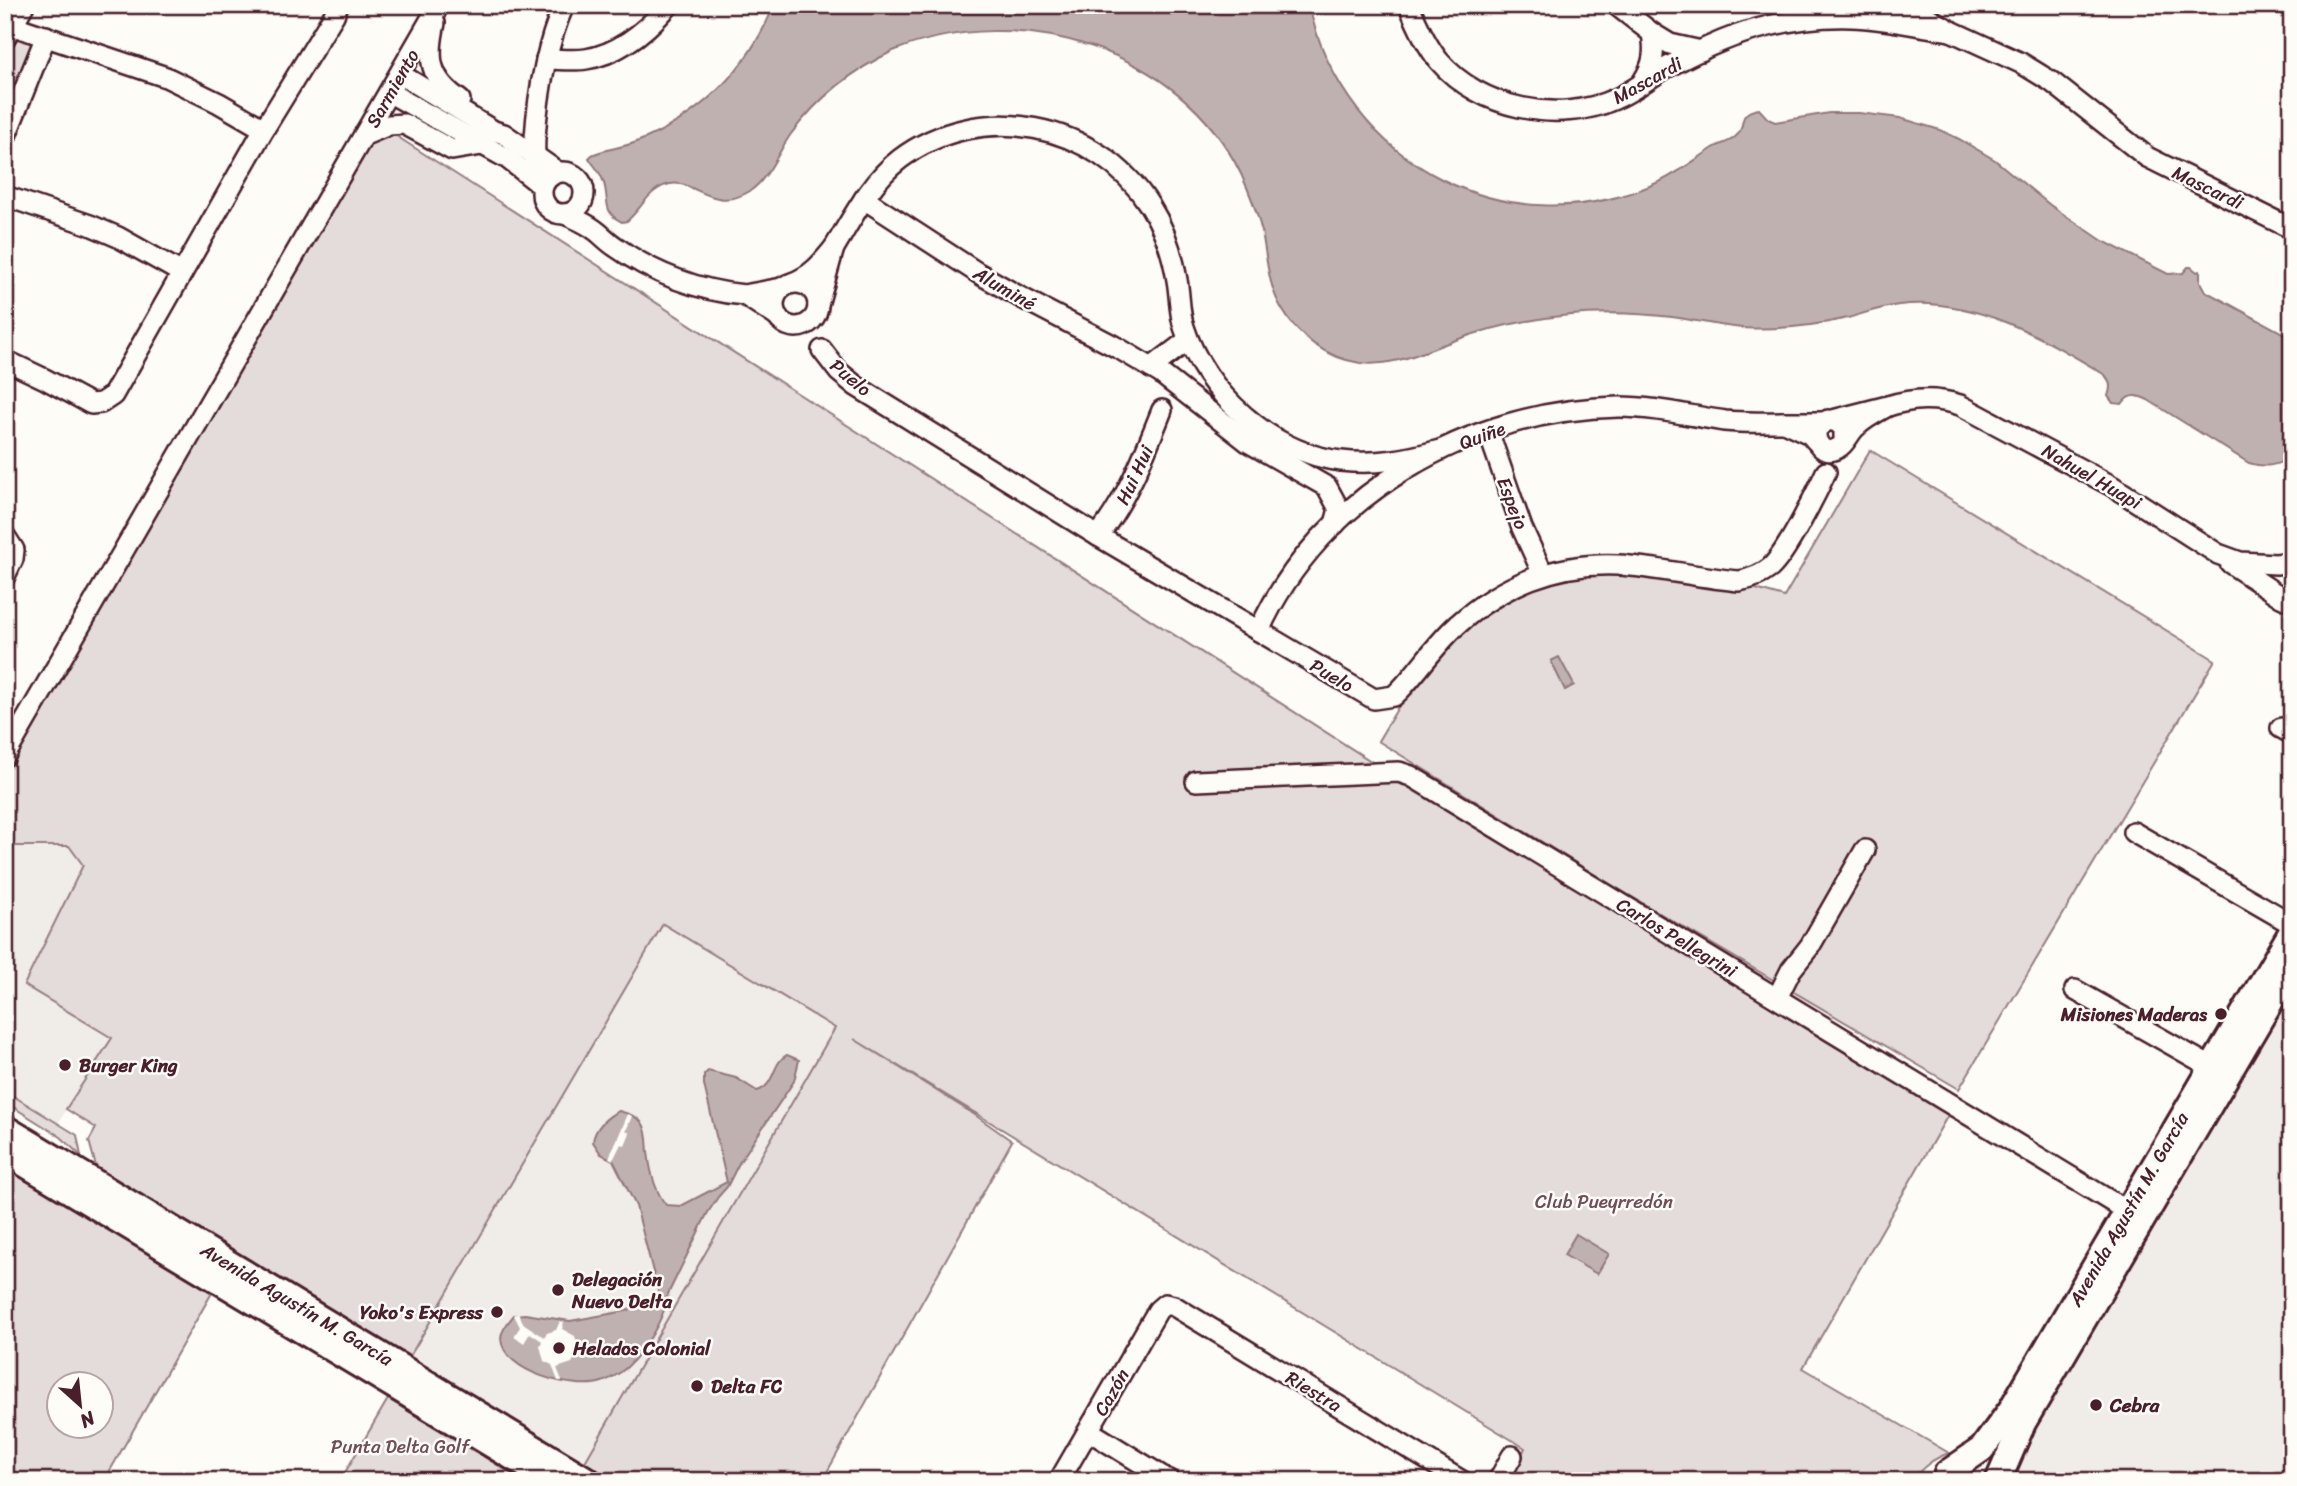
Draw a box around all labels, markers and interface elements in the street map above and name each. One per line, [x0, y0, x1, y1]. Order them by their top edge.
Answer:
street label: Sarmiento [357, 42, 429, 134]
street label: Mascardi [1606, 47, 1689, 113]
street label: Mascardi [2166, 156, 2250, 219]
street label: Aluminé [966, 257, 1043, 320]
street label: Puelo [822, 350, 879, 405]
street label: Quiñe [1454, 412, 1510, 459]
street label: Nahuel Huapi [2036, 434, 2149, 519]
street label: Hui Hui [1106, 439, 1163, 511]
street label: Espejo [1487, 472, 1538, 535]
street label: Puelo [1303, 649, 1360, 701]
street label: Carlos Pellegrini [1610, 888, 1744, 987]
place label: Misiones Maderas [2060, 998, 2208, 1031]
marker: Misiones Maderas [2213, 1006, 2229, 1022]
place label: Burger King [79, 1049, 178, 1082]
marker: Burger King [57, 1057, 73, 1073]
street label: Avenida Agustín M. García [2059, 1105, 2198, 1314]
park label: Club Pueyrredón [1535, 1185, 1673, 1218]
street label: Avenida Agustín M. García [193, 1233, 400, 1375]
place label: Delegación Nuevo Delta [571, 1263, 672, 1318]
marker: Delegación Nuevo Delta [550, 1282, 566, 1298]
place label: Yoko's Express [360, 1296, 484, 1329]
marker: Yoko's Express [489, 1304, 505, 1320]
place label: Helados Colonial [572, 1332, 711, 1365]
marker: Helados Colonial [551, 1340, 567, 1356]
street label: Cazón [1085, 1362, 1138, 1422]
street label: Riestra [1279, 1362, 1349, 1421]
north arrow [46, 1370, 116, 1440]
place label: Delta FC [711, 1370, 783, 1403]
marker: Delta FC [689, 1378, 705, 1394]
place label: Cebra [2109, 1389, 2160, 1422]
marker: Cebra [2088, 1397, 2104, 1413]
text: N [73, 1402, 102, 1438]
park label: Punta Delta Golf [331, 1430, 471, 1463]

